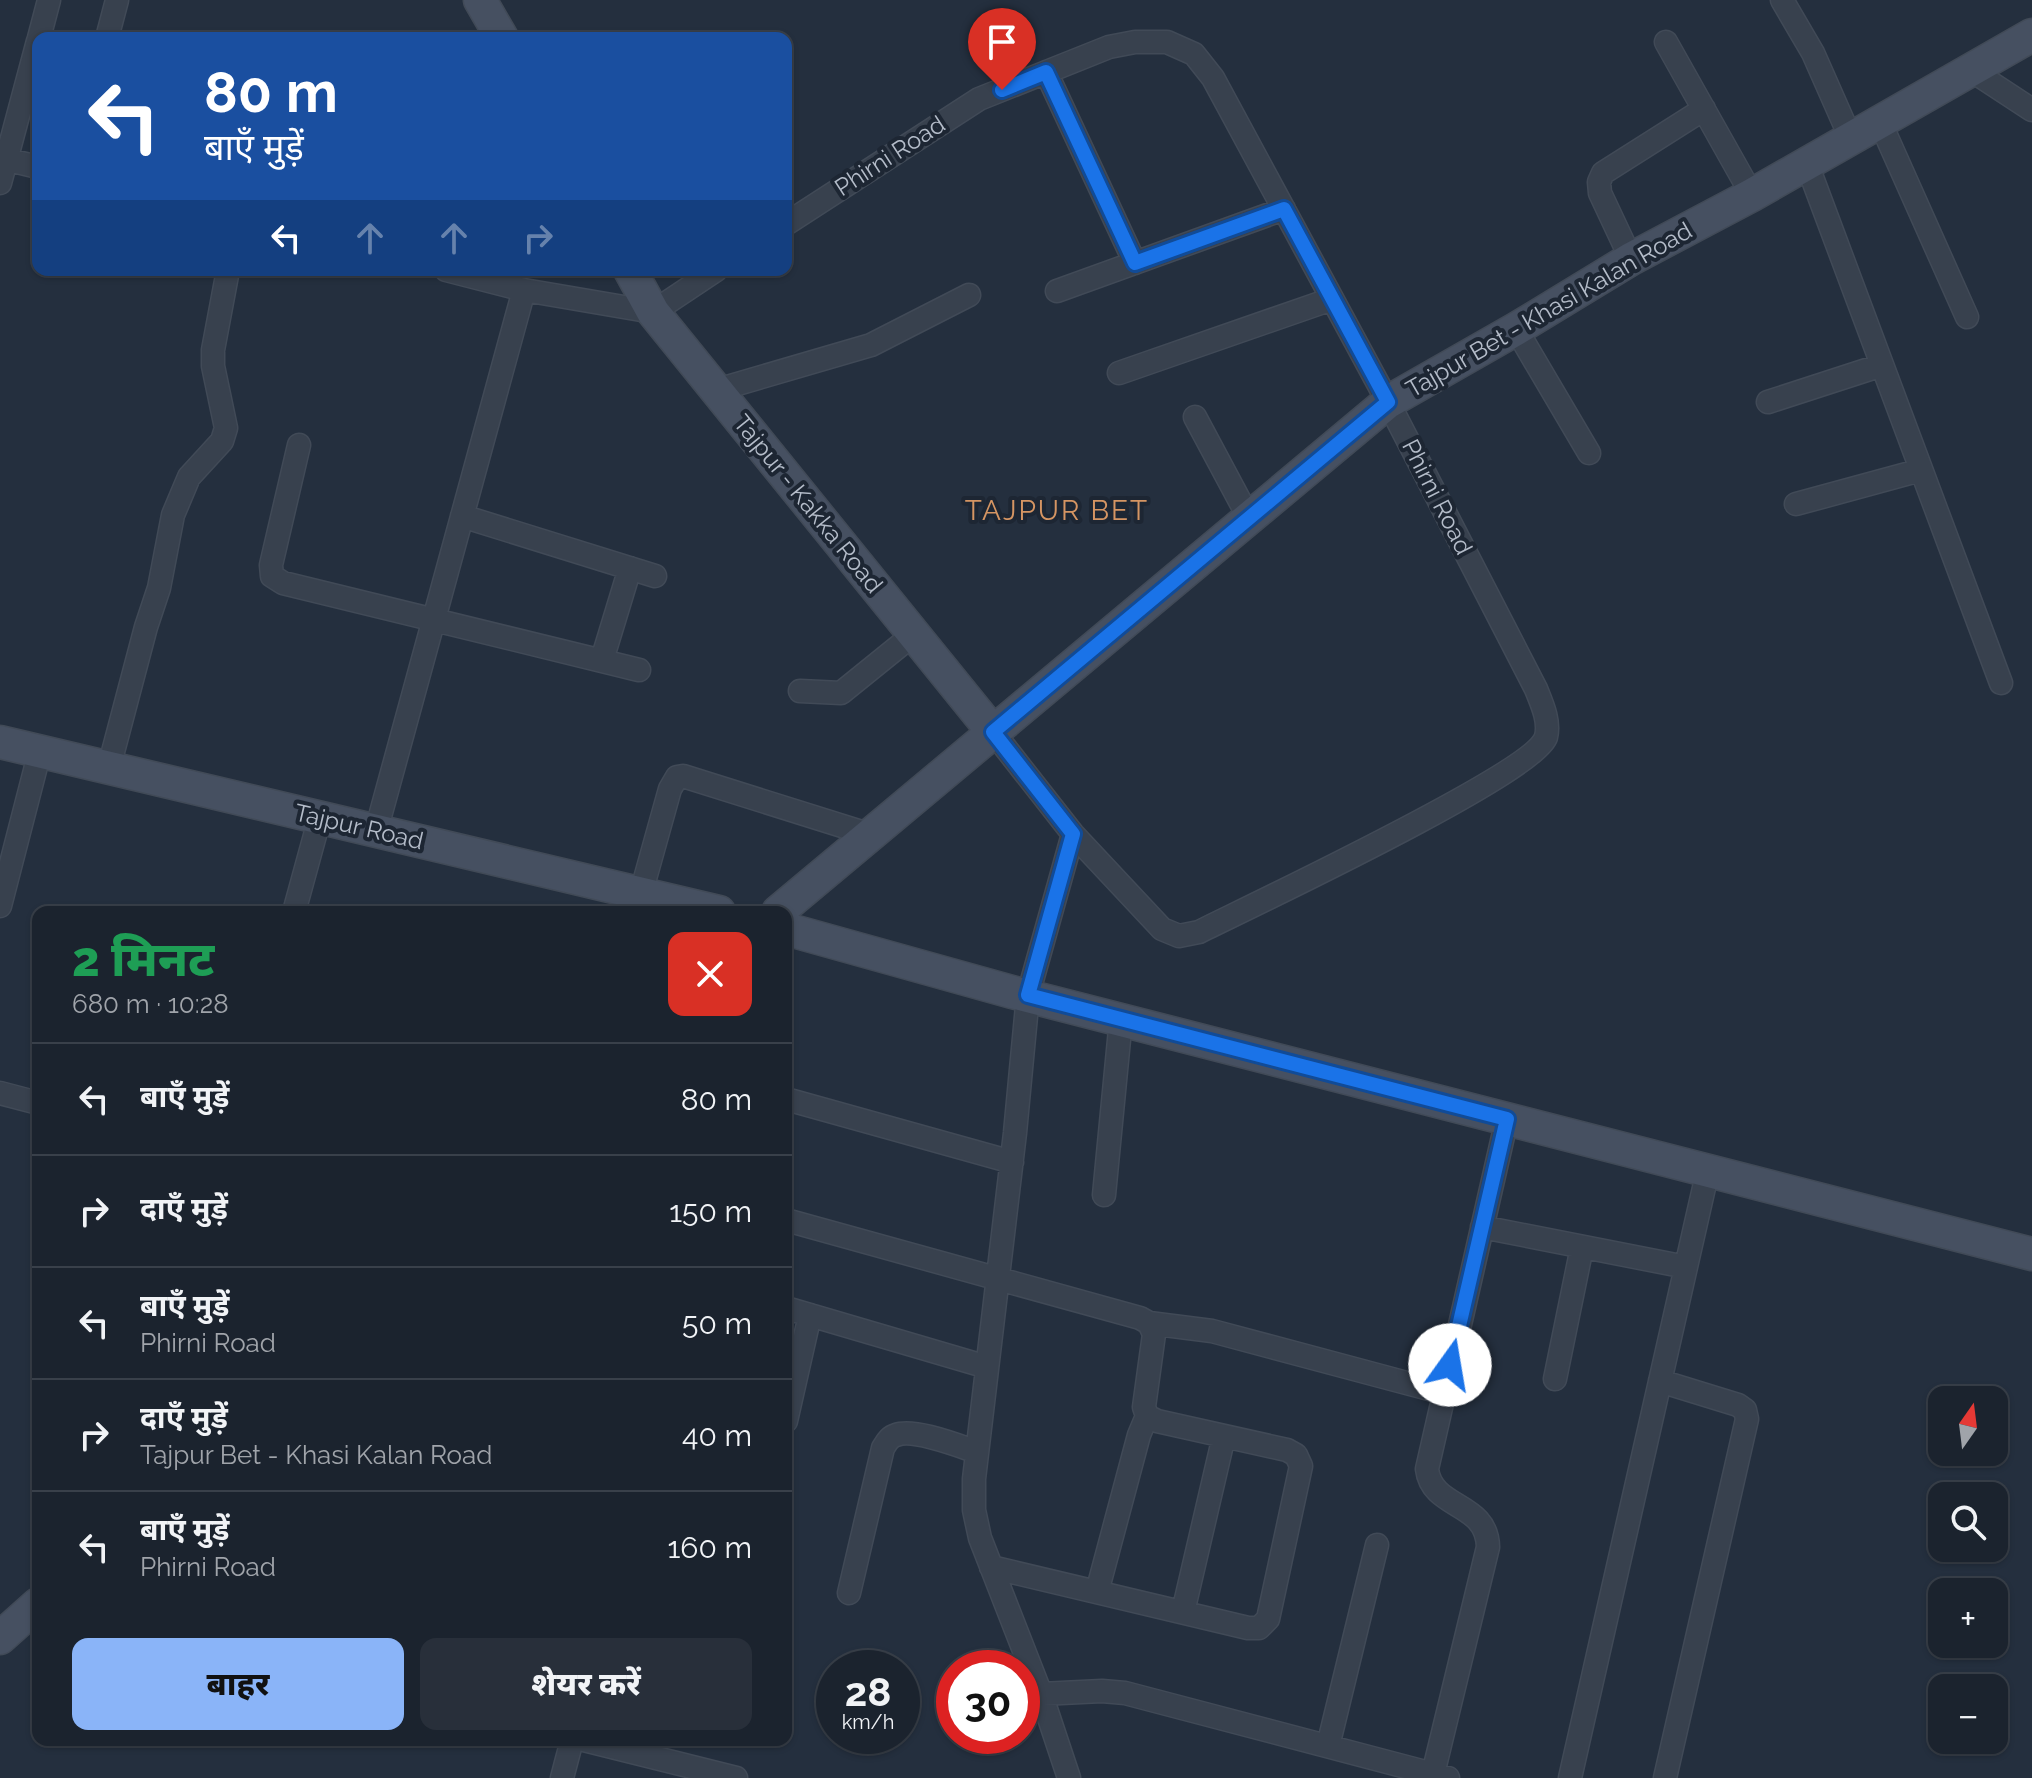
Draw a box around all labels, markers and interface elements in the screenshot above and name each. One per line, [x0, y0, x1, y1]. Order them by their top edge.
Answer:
pin [968, 8, 1036, 90]
icon: arrive [980, 20, 1024, 64]
text: 80 m [204, 59, 338, 125]
icon: left [72, 64, 176, 168]
street label: Phirni Road [829, 109, 950, 202]
text: बाएँ मुड़ें [204, 126, 304, 168]
icon: left [264, 216, 308, 260]
icon: ahead [348, 216, 392, 260]
icon: ahead [432, 216, 476, 260]
icon: right [516, 216, 560, 260]
street label: Tajpur Bet - Khasi Kalan Road [1401, 216, 1697, 403]
street label: Tajpur - Kakka Road [728, 409, 889, 599]
street label: Phirni Road [1396, 434, 1479, 559]
district label: TAJPUR BET [965, 494, 1149, 527]
street label: Tajpur Road [292, 798, 426, 855]
text: 2 मिनट [72, 931, 214, 987]
button: close [668, 932, 752, 1016]
text: 680 m · 10:28 [72, 989, 229, 1019]
icon: left [72, 1077, 116, 1121]
text: बाएँ मुड़ें [140, 1079, 229, 1114]
text: 80 m [681, 1082, 752, 1117]
icon: right [72, 1189, 116, 1233]
text: दाएँ मुड़ें [140, 1191, 228, 1226]
text: 150 m [669, 1194, 752, 1229]
text: बाएँ मुड़ें [140, 1288, 229, 1323]
icon: left [72, 1301, 116, 1345]
text: 50 m [682, 1306, 752, 1341]
position arrow [1408, 1323, 1492, 1407]
text: Phirni Road [140, 1328, 276, 1358]
north arrow [1928, 1386, 2008, 1466]
map controls [1928, 1386, 2008, 1754]
text: दाएँ मुड़ें [140, 1400, 228, 1435]
icon: right [72, 1413, 116, 1457]
text: 40 m [682, 1418, 752, 1453]
text: Tajpur Bet - Khasi Kalan Road [140, 1440, 492, 1470]
button: search [1928, 1482, 2008, 1562]
text: बाएँ मुड़ें [140, 1512, 229, 1547]
icon: left [72, 1525, 116, 1569]
text: 160 m [667, 1530, 752, 1565]
text: Phirni Road [140, 1552, 276, 1582]
button: + [1928, 1578, 2008, 1658]
button: बाहर [72, 1638, 404, 1730]
button: शेयर करें [420, 1638, 752, 1730]
speed limit sign: 30 [936, 1650, 1040, 1754]
text: 28 [845, 1668, 891, 1715]
button: − [1928, 1674, 2008, 1754]
text: km/h [842, 1710, 894, 1734]

